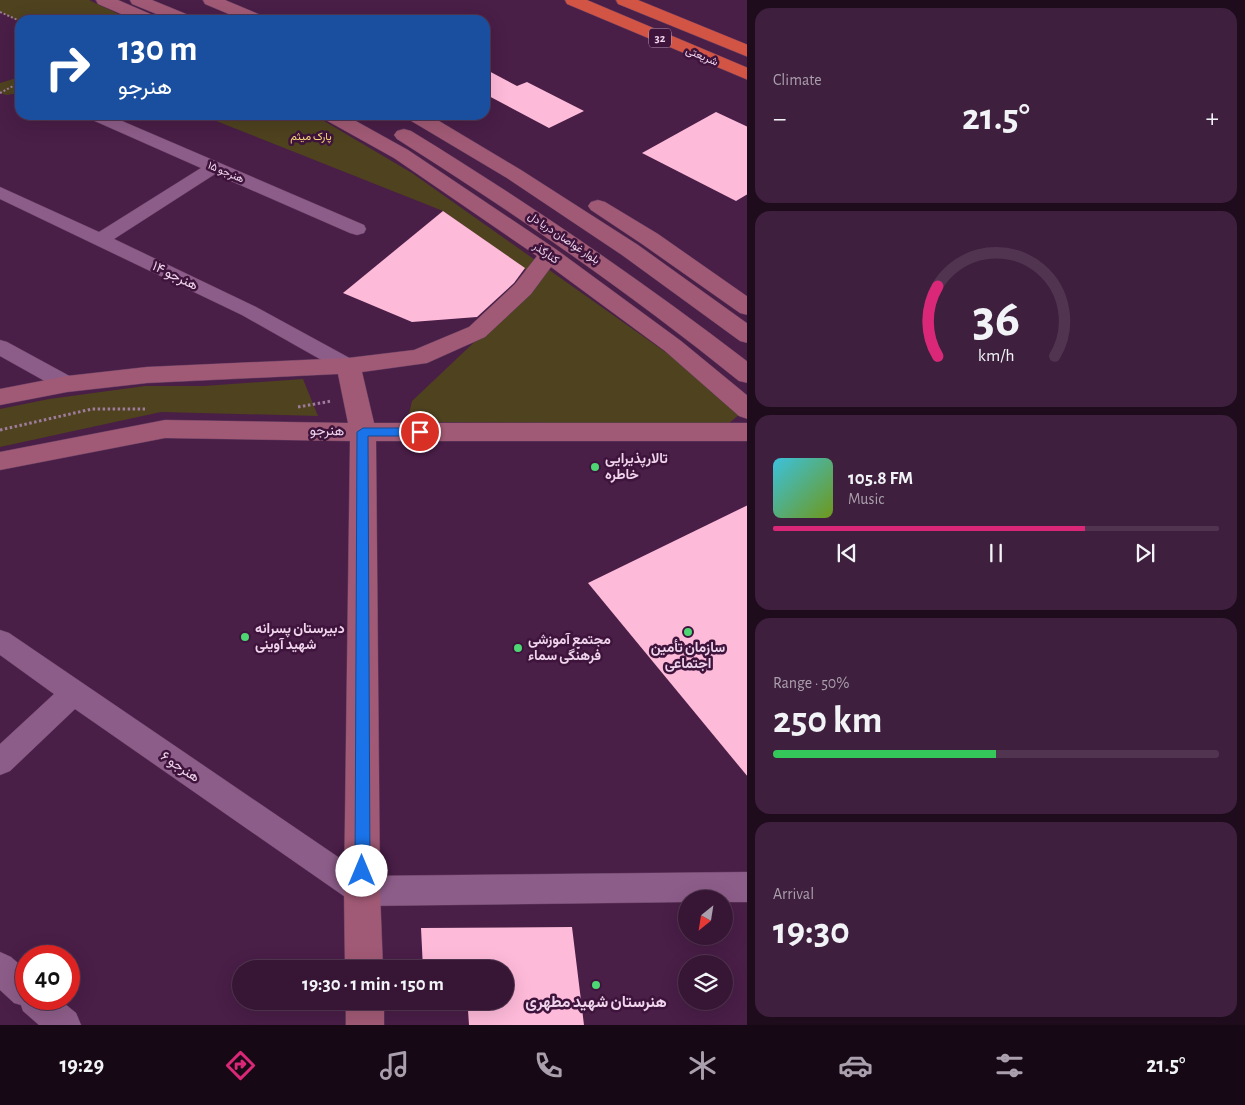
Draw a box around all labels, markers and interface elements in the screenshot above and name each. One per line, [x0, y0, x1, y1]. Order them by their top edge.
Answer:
road number: 32 [649, 28, 671, 48]
text: 130 m [118, 32, 197, 67]
icon: right [35, 35, 100, 100]
street label: شریعتی [684, 44, 720, 69]
text: Climate [773, 72, 822, 88]
text: هنرجو [118, 76, 172, 98]
text: 21.5° [962, 99, 1030, 137]
text: − [773, 105, 786, 133]
text: + [1206, 105, 1219, 133]
park label: پارک میثم [290, 131, 332, 144]
street label: هنرجو ۱۵ [206, 159, 246, 186]
street label: بلوار غواصان دریا دل [526, 210, 602, 267]
street label: کنارگذر [530, 240, 561, 267]
street label: هنرجو ۱۴ [150, 259, 200, 294]
text: 36 [972, 293, 1020, 345]
text: km/h [978, 347, 1014, 365]
pin [399, 411, 441, 453]
icon: arrive [406, 418, 434, 446]
street label: هنرجو [310, 424, 345, 439]
place label: تالارپذیرایی خاطره [605, 452, 668, 483]
marker: تالارپذیرایی خاطره [589, 461, 601, 473]
text: 105.8 FM [848, 469, 913, 488]
text: Music [848, 491, 884, 507]
icon: previous [833, 539, 861, 567]
icon: pause [982, 539, 1010, 567]
icon: next [1131, 539, 1159, 567]
place label: دبیرستان پسرانه شهید آوینی [255, 622, 345, 653]
marker: سازمان تأمین اجتماعی [682, 626, 694, 638]
marker: دبیرستان پسرانه شهید آوینی [239, 631, 251, 643]
place label: مجتمع آموزشی فرهنگی سماء [528, 632, 611, 664]
place label: سازمان تأمین اجتماعی [651, 639, 725, 672]
marker: مجتمع آموزشی فرهنگی سماء [512, 642, 524, 654]
text: Range · 50% [773, 675, 849, 691]
text: 250 km [773, 702, 882, 740]
street label: هنرجو ۶ [157, 749, 202, 786]
position arrow [335, 844, 387, 896]
text: Arrival [773, 886, 814, 902]
north arrow [678, 890, 732, 945]
map controls [678, 890, 733, 1010]
text: 19:30 [773, 913, 850, 951]
speed limit sign: 40 [15, 945, 80, 1010]
button: layers [678, 955, 733, 1010]
text: 19:30 · 1 min · 150 m [302, 975, 444, 994]
marker: هنرستان شهید مطهری [590, 979, 602, 991]
place label: هنرستان شهید مطهری [525, 994, 667, 1012]
icon: directions [223, 1048, 258, 1083]
icon: music [377, 1048, 412, 1083]
icon: phone [531, 1048, 566, 1083]
icon: climate [685, 1048, 720, 1083]
icon: car [838, 1048, 873, 1083]
icon: filters [992, 1048, 1027, 1083]
text: 19:29 [59, 1054, 104, 1076]
text: 21.5° [1146, 1054, 1186, 1076]

